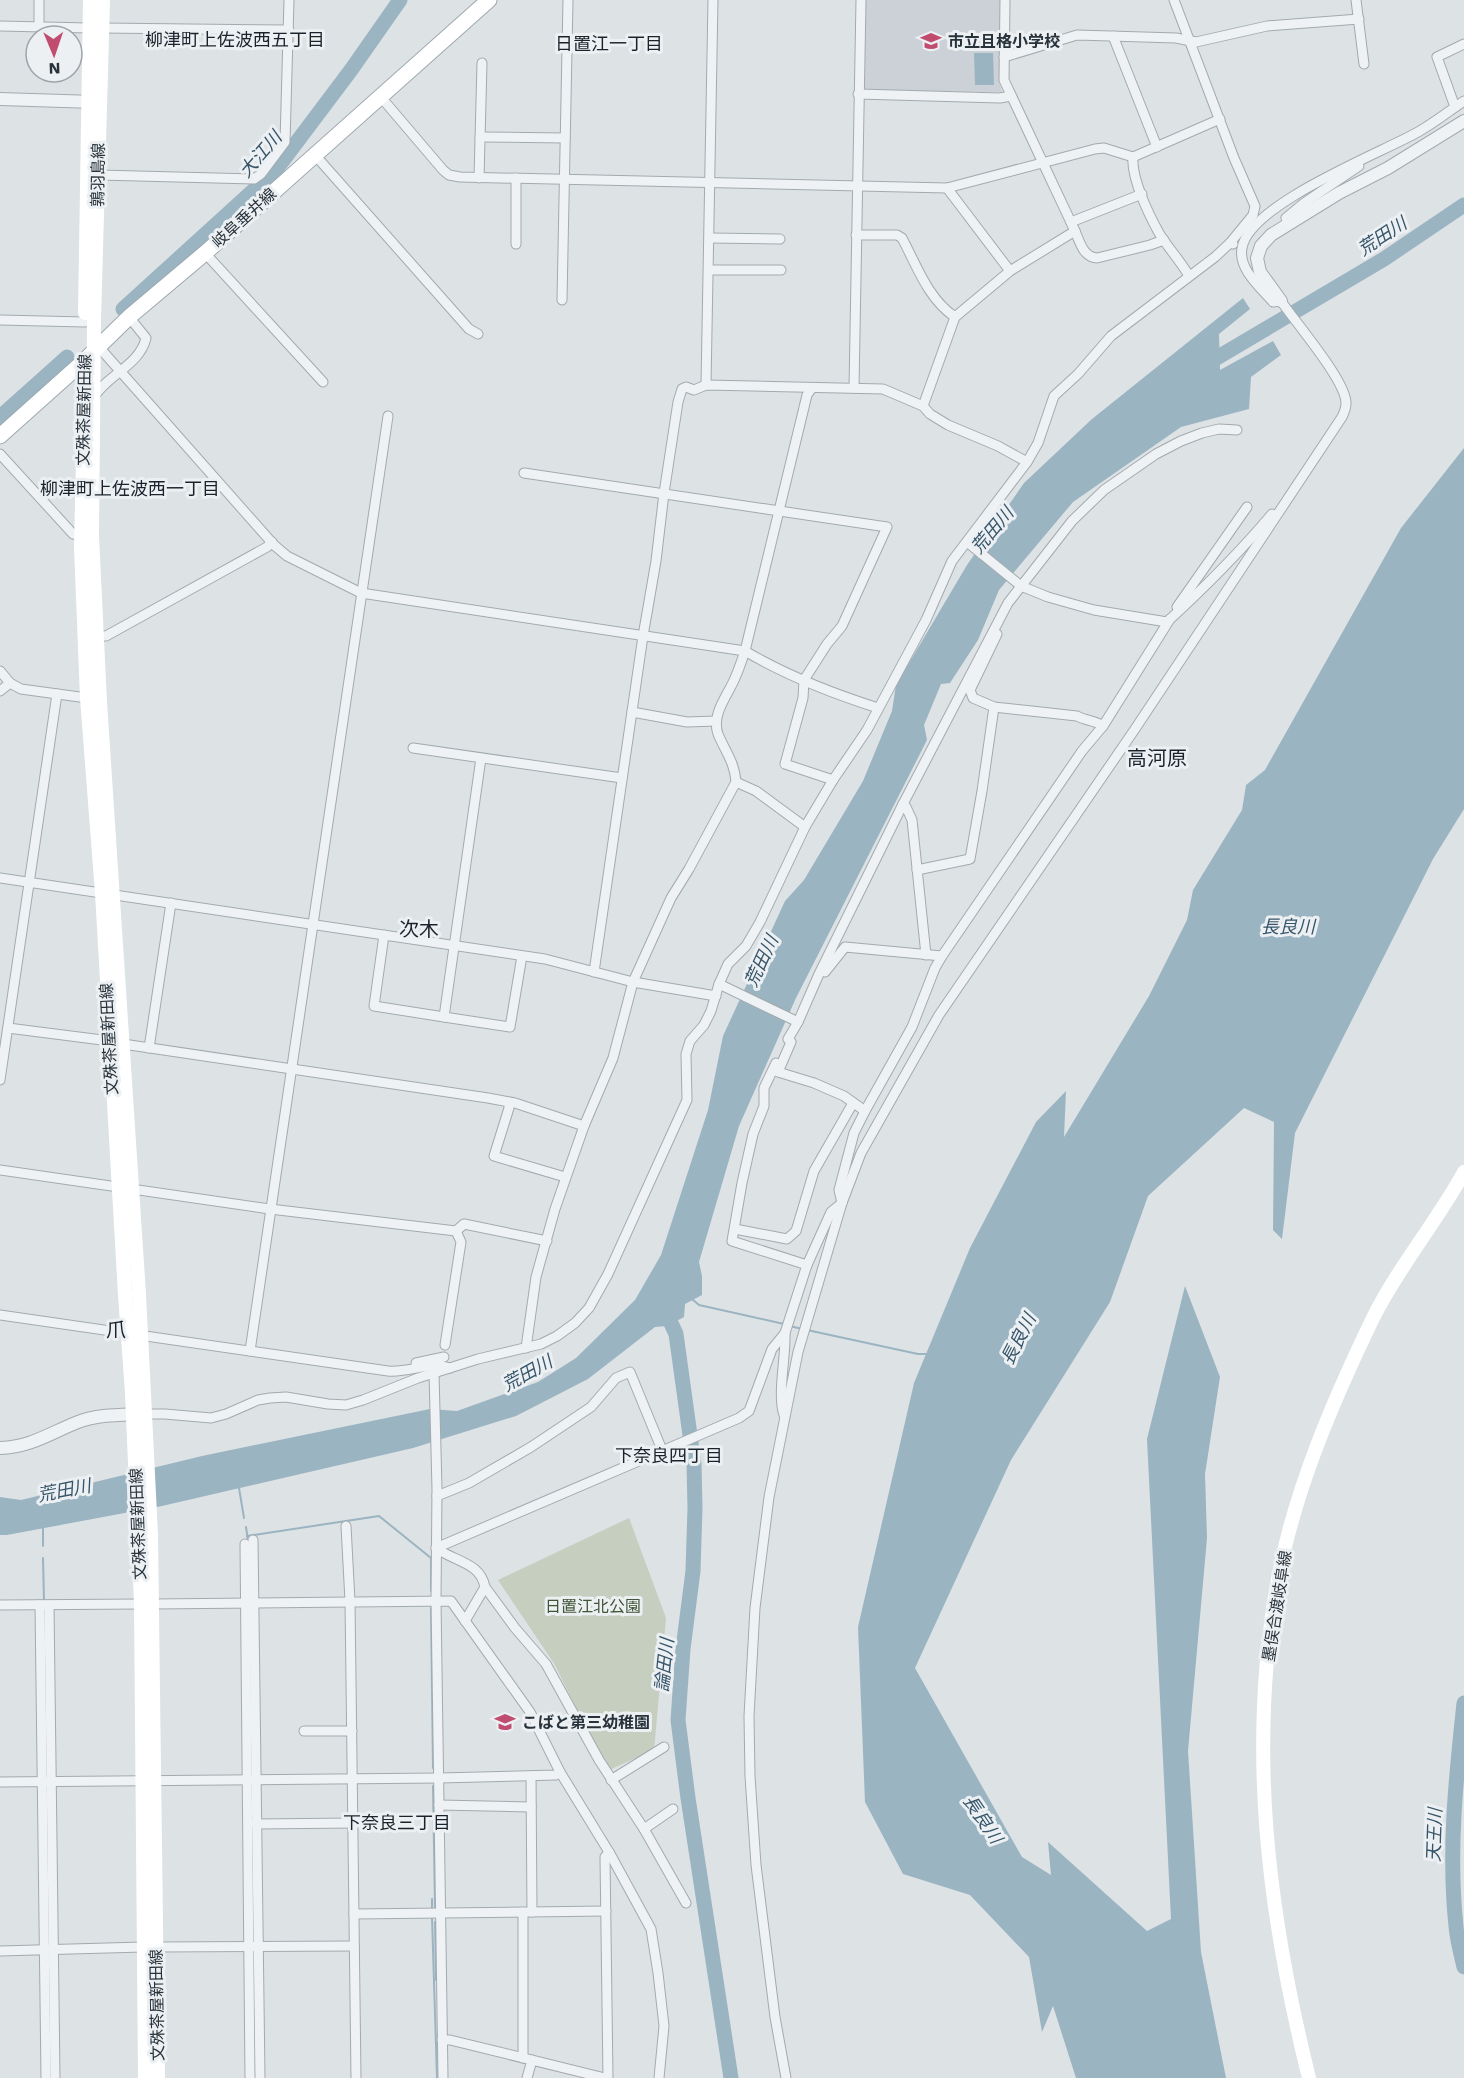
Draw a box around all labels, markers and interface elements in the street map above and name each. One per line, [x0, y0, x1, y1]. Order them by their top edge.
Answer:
north arrow [24, 24, 84, 84]
district label: 柳津町上佐波西五丁目 [145, 29, 325, 50]
school or university icon: 市立且格小学校 [919, 29, 943, 53]
place label: 市立且格小学校 [948, 32, 1060, 51]
district label: 日置江一丁目 [555, 33, 663, 54]
text: N [48, 59, 61, 78]
water label: 大江川 [234, 125, 287, 181]
street label: 鶉羽島線 [88, 143, 108, 207]
street label: 岐阜垂井線 [208, 184, 280, 252]
water label: 荒田川 [1354, 211, 1412, 260]
street label: 文殊茶屋新田線 [74, 354, 94, 466]
district label: 柳津町上佐波西一丁目 [40, 478, 220, 499]
water label: 荒田川 [967, 501, 1019, 557]
district label: 高河原 [1127, 746, 1187, 770]
water label: 長良川 [1261, 916, 1317, 937]
district label: 次木 [399, 917, 439, 941]
water label: 荒田川 [740, 930, 783, 990]
street label: 文殊茶屋新田線 [97, 983, 121, 1095]
water label: 長良川 [996, 1308, 1041, 1368]
district label: 爪 [106, 1318, 126, 1342]
water label: 荒田川 [498, 1350, 557, 1395]
district label: 下奈良四丁目 [615, 1445, 723, 1466]
street label: 文殊茶屋新田線 [127, 1468, 149, 1580]
water label: 荒田川 [35, 1474, 94, 1505]
street label: 墨俣合渡岐阜線 [1259, 1549, 1295, 1663]
park label: 日置江北公園 [545, 1597, 641, 1616]
water label: 論田川 [651, 1635, 677, 1693]
school or university icon: こばと第三幼稚園 [493, 1710, 517, 1734]
place label: こばと第三幼稚園 [522, 1713, 650, 1732]
water label: 長良川 [959, 1791, 1008, 1849]
water label: 天王川 [1423, 1806, 1446, 1862]
district label: 下奈良三丁目 [343, 1812, 451, 1833]
street label: 文殊茶屋新田線 [147, 1949, 167, 2061]

